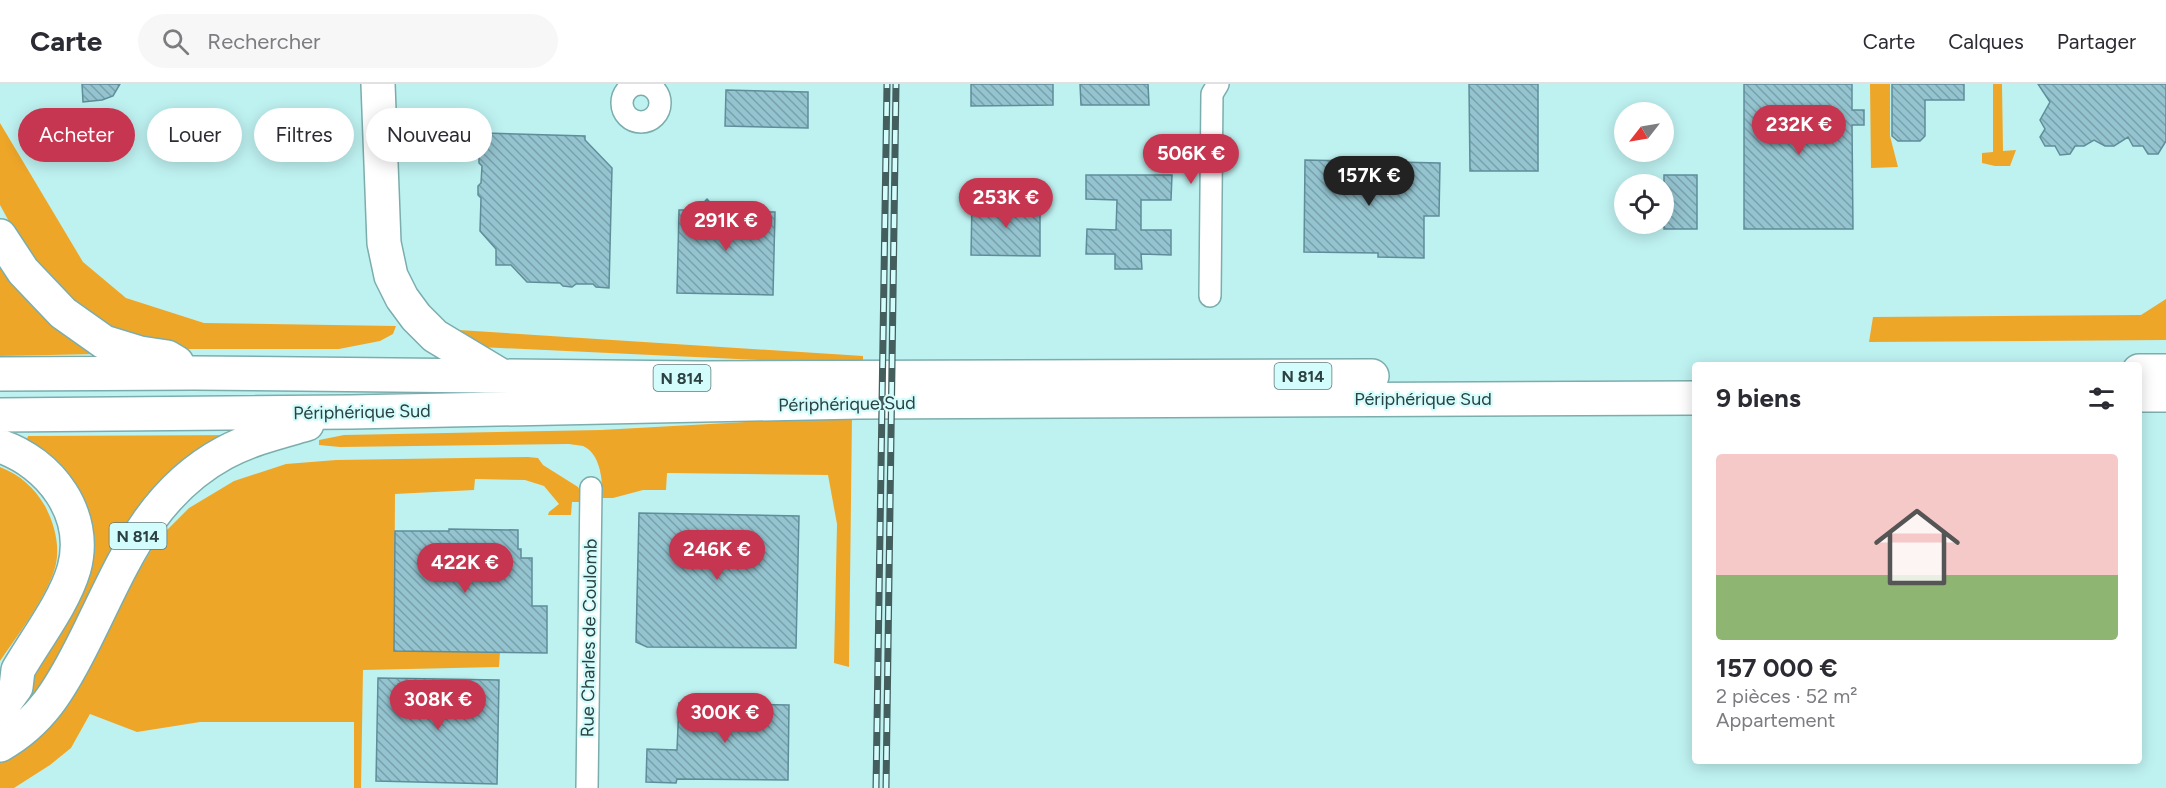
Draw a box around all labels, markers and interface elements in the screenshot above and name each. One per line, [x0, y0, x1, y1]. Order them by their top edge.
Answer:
search box [138, 14, 558, 68]
text: Carte [30, 24, 102, 58]
icon: search [159, 25, 192, 58]
text: Rechercher [207, 28, 320, 55]
text: Carte [1863, 29, 1915, 54]
text: Calques [1948, 29, 2024, 54]
text: Partager [2057, 29, 2136, 54]
north arrow [1614, 102, 1674, 162]
map controls [1614, 102, 1674, 234]
pin: 232K € [1750, 105, 1848, 156]
chip: Acheter [18, 108, 135, 162]
chip: Louer [147, 108, 242, 162]
chip: Filtres [254, 108, 354, 162]
chip: Nouveau [366, 108, 492, 162]
text: 232K € [1766, 112, 1832, 136]
pin: 506K € [1142, 134, 1240, 185]
text: 506K € [1157, 141, 1225, 165]
pin: 157K € [1320, 156, 1418, 207]
text: 157K € [1337, 163, 1401, 187]
button: locate [1614, 174, 1674, 234]
pin: 253K € [957, 178, 1055, 229]
text: 253K € [973, 185, 1039, 209]
pin: 291K € [677, 201, 775, 252]
text: 291K € [694, 208, 758, 232]
road number: N 814 [1274, 363, 1332, 389]
road number: N 814 [654, 365, 710, 391]
text: 9 biens [1716, 382, 1801, 414]
icon: filters [2085, 382, 2118, 415]
street label: Périphérique Sud [1354, 388, 1492, 410]
street label: Périphérique Sud [778, 392, 916, 416]
street label: Périphérique Sud [293, 400, 431, 424]
icon: home [1863, 493, 1971, 601]
road number: N 814 [110, 523, 166, 549]
pin: 246K € [668, 530, 766, 581]
text: 246K € [683, 537, 751, 561]
street label: Rue Charles de Coulomb [576, 538, 602, 738]
pin: 422K € [416, 543, 514, 594]
text: 422K € [431, 550, 499, 574]
text: 157 000 € [1716, 652, 1838, 684]
pin: 308K € [389, 680, 487, 731]
text: 2 pièces · 52 m² [1716, 684, 1857, 708]
text: 308K € [404, 687, 472, 711]
pin: 300K € [676, 693, 774, 744]
text: 300K € [690, 700, 760, 724]
text: Appartement [1716, 708, 1835, 732]

